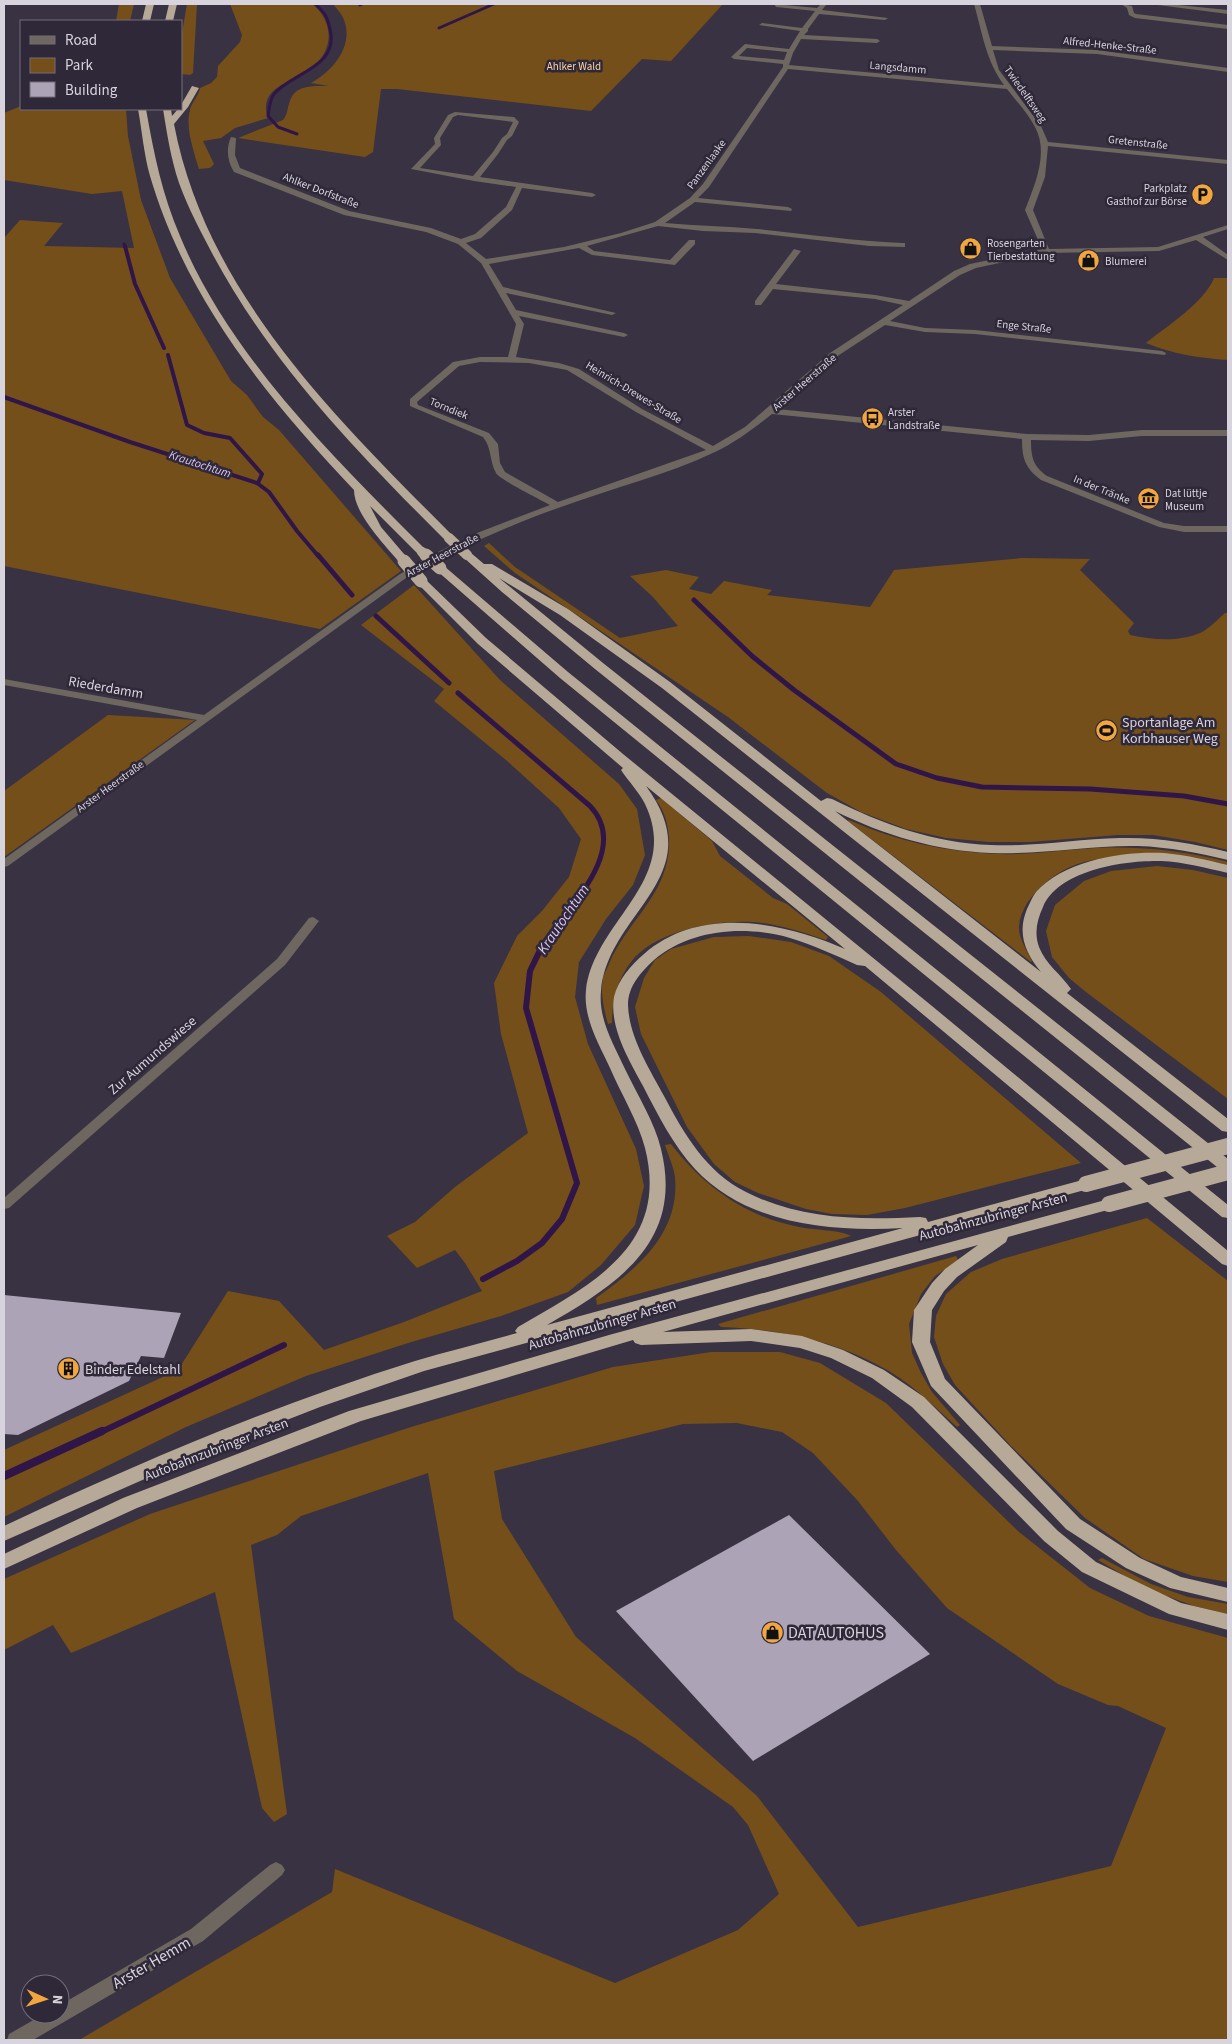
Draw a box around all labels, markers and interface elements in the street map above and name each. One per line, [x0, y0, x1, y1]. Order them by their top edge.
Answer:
legend [20, 20, 182, 110]
text: Road [65, 30, 97, 51]
street label: Alfred-Henke-Straße [1063, 33, 1158, 58]
text: Park [65, 55, 94, 76]
street label: Langsdamm [869, 58, 927, 77]
park label: Ahlker Wald [547, 59, 601, 74]
street label: Twiedelftsweg [1001, 63, 1051, 126]
text: Building [65, 80, 118, 101]
street label: Gretenstraße [1107, 132, 1169, 153]
street label: Panzenlaake [683, 136, 730, 192]
street label: Ahlker Dorfstraße [281, 169, 361, 212]
place label: Parkplatz Gasthof zur Börse [1106, 181, 1188, 209]
parking icon: Parkplatz Gasthof zur Börse [1191, 182, 1215, 206]
place label: Rosengarten Tierbestattung [987, 236, 1055, 264]
shop icon: Rosengarten Tierbestattung [959, 237, 983, 261]
shop icon: Blumerei [1077, 249, 1101, 273]
place label: Blumerei [1105, 254, 1147, 269]
street label: Enge Straße [996, 316, 1053, 337]
street label: Arster Heerstraße [769, 350, 840, 414]
street label: Heinrich-Drewes-Straße [583, 358, 685, 427]
street label: Torndiek [427, 394, 471, 423]
place label: Arster Landstraße [888, 405, 941, 433]
bus stop icon: Arster Landstraße [860, 406, 884, 430]
water label: Krautochtum [167, 446, 233, 483]
street label: In der Tränke [1071, 471, 1133, 508]
place label: Dat lüttje Museum [1165, 486, 1208, 514]
museum icon: Dat lüttje Museum [1137, 487, 1161, 511]
street label: Arster Heerstraße [403, 530, 482, 581]
street label: Riederdamm [67, 672, 145, 704]
place label: Sportanlage Am Korbhauser Weg [1122, 713, 1218, 749]
sports icon: Sportanlage Am Korbhauser Weg [1094, 718, 1118, 742]
street label: Arster Heerstraße [74, 756, 148, 816]
water label: Krautochtum [532, 880, 595, 959]
street label: Zur Aumundswiese [104, 1012, 201, 1100]
street label: Autobahnzubringer Arsten [917, 1188, 1070, 1246]
street label: Autobahnzubringer Arsten [526, 1294, 679, 1356]
building icon: Binder Edelstahl [57, 1357, 81, 1381]
place label: Binder Edelstahl [85, 1360, 181, 1380]
street label: Autobahnzubringer Arsten [141, 1413, 291, 1487]
shop icon: DAT AUTOHUS [760, 1620, 784, 1644]
place label: DAT AUTOHUS [788, 1622, 884, 1644]
street label: Arster Hemm [108, 1932, 195, 1994]
north arrow [20, 1974, 70, 2024]
text: N [47, 1994, 67, 2005]

